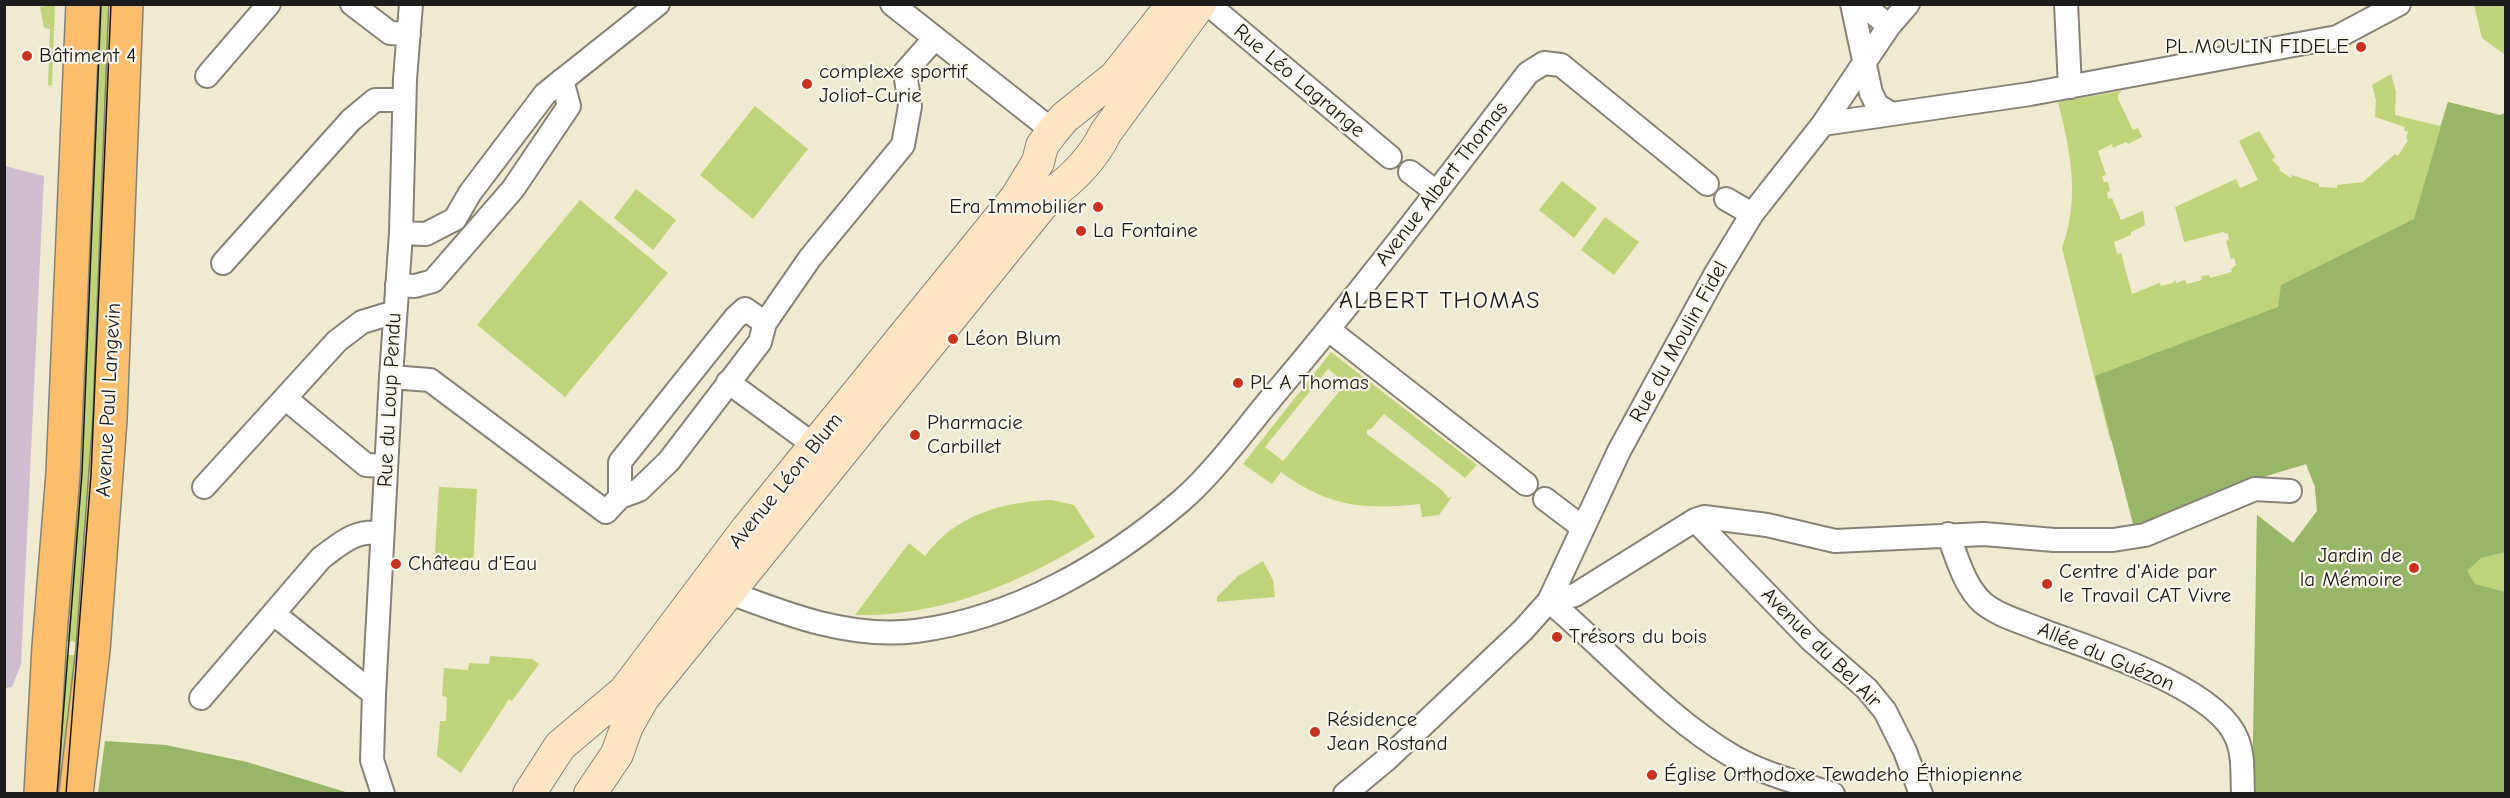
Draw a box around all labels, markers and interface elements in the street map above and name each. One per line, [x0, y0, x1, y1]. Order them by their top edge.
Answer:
street label: Rue Léo Lagrange [1228, 19, 1370, 143]
place label: PL MOULIN FIDELE [2165, 34, 2349, 60]
marker: PL MOULIN FIDELE [2354, 40, 2368, 54]
place label: Bâtiment 4 [39, 43, 136, 69]
marker: Bâtiment 4 [20, 49, 34, 63]
place label: complexe sportif Joliot-Curie [819, 59, 967, 109]
marker: complexe sportif Joliot-Curie [800, 77, 814, 91]
street label: Avenue Albert Thomas [1370, 97, 1514, 271]
place label: Era Immobilier [949, 194, 1086, 220]
marker: Era Immobilier [1091, 200, 1105, 214]
place label: La Fontaine [1093, 218, 1198, 244]
marker: La Fontaine [1074, 224, 1088, 238]
street label: Rue du Moulin Fidel [1624, 257, 1734, 427]
district label: ALBERT THOMAS [1339, 287, 1541, 315]
street label: Avenue Paul Langevin [91, 302, 127, 498]
street label: Rue du Loup Pendu [373, 312, 407, 488]
place label: Léon Blum [965, 326, 1061, 352]
marker: Léon Blum [946, 332, 960, 346]
place label: PL A Thomas [1250, 370, 1369, 396]
marker: PL A Thomas [1231, 376, 1245, 390]
street label: Avenue Léon Blum [724, 408, 848, 554]
place label: Pharmacie Carbillet [927, 410, 1023, 460]
marker: Pharmacie Carbillet [908, 428, 922, 442]
place label: Jardin de la Mémoire [2300, 543, 2402, 593]
place label: Château d'Eau [408, 551, 537, 577]
marker: Château d'Eau [389, 557, 403, 571]
place label: Centre d'Aide par le Travail CAT Vivre [2059, 559, 2231, 609]
marker: Jardin de la Mémoire [2407, 561, 2421, 575]
marker: Centre d'Aide par le Travail CAT Vivre [2040, 577, 2054, 591]
street label: Avenue du Bel Air [1755, 582, 1887, 714]
street label: Allée du Guézon [2034, 617, 2178, 697]
place label: Trésors du bois [1569, 624, 1707, 650]
marker: Trésors du bois [1550, 630, 1564, 644]
place label: Résidence Jean Rostand [1327, 707, 1448, 757]
marker: Résidence Jean Rostand [1308, 725, 1322, 739]
place label: Église Orthodoxe Tewadeho Éthiopienne [1664, 762, 2022, 788]
marker: Église Orthodoxe Tewadeho Éthiopienne [1645, 768, 1659, 782]

